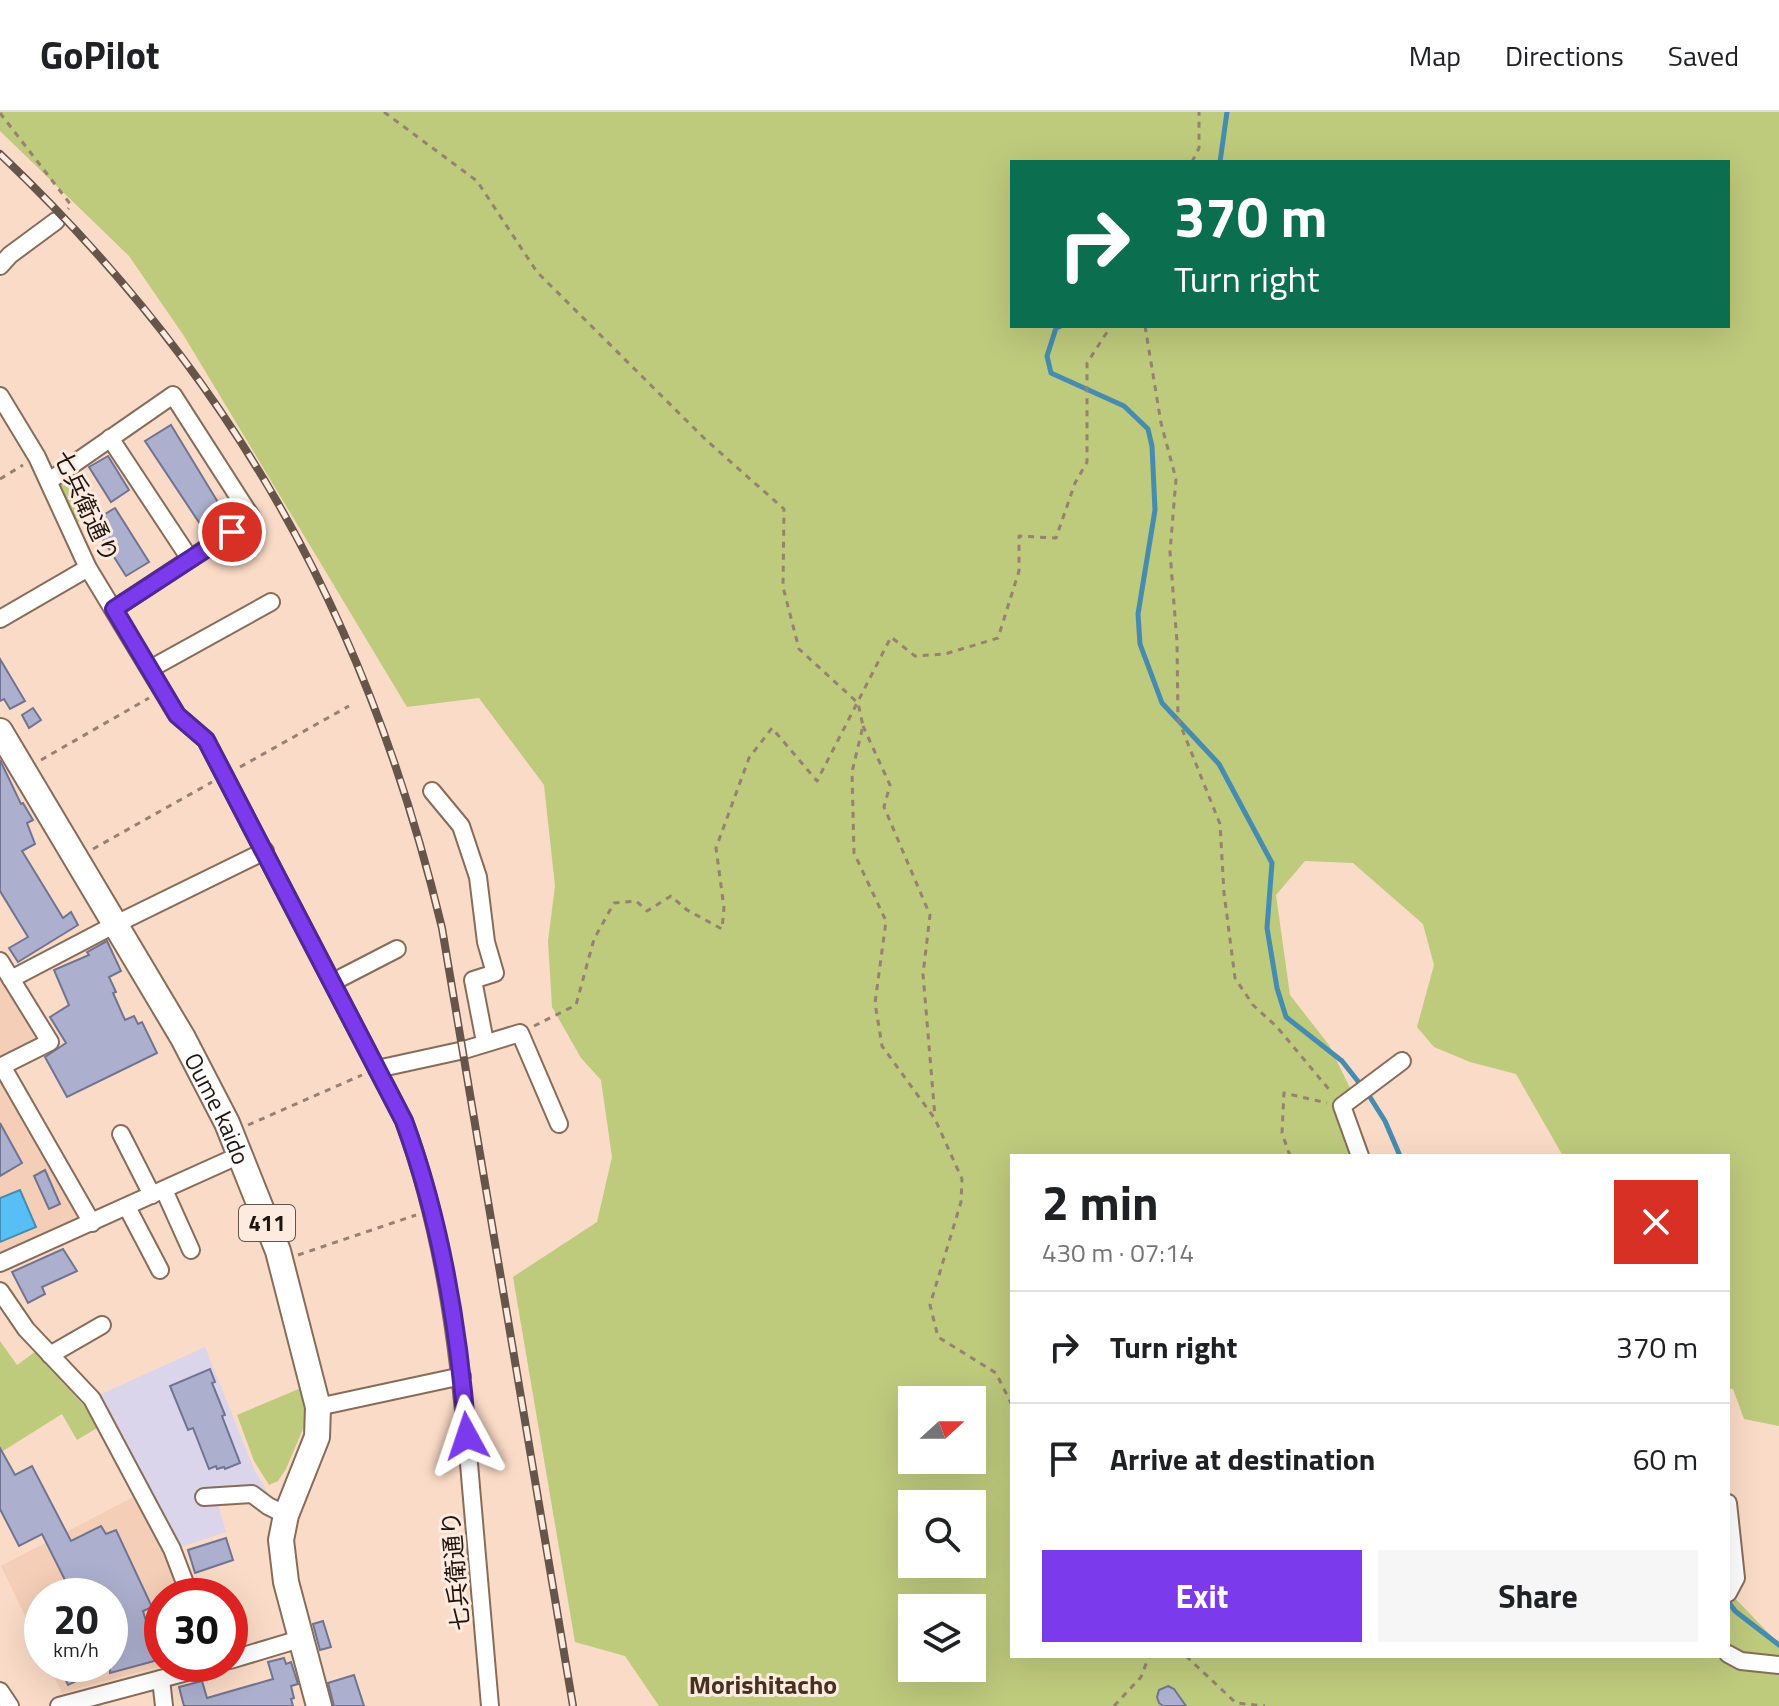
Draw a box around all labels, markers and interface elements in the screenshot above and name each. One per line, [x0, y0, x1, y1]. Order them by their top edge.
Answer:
text: GoPilot [40, 26, 160, 84]
text: Map [1409, 34, 1461, 77]
text: Directions [1505, 34, 1624, 77]
text: Saved [1668, 34, 1739, 77]
text: 370 m [1174, 174, 1327, 259]
icon: right [1042, 192, 1146, 296]
text: Turn right [1174, 251, 1319, 306]
street label: 七兵衛通り [45, 444, 129, 568]
pin [198, 498, 266, 566]
icon: arrive [210, 510, 254, 554]
street label: Oume kaido [176, 1046, 260, 1170]
text: 2 min [1042, 1166, 1159, 1239]
button: close [1614, 1180, 1698, 1264]
road number: 411 [239, 1205, 295, 1241]
text: 430 m · 07:14 [1042, 1233, 1194, 1272]
text: Turn right [1110, 1324, 1238, 1370]
text: 370 m [1616, 1324, 1698, 1370]
icon: right [1042, 1325, 1086, 1369]
north arrow [898, 1386, 986, 1474]
map controls [898, 1386, 986, 1682]
position arrow [425, 1394, 509, 1478]
text: Arrive at destination [1110, 1436, 1375, 1482]
text: 60 m [1633, 1436, 1698, 1482]
icon: arrive [1042, 1437, 1086, 1481]
button: search [898, 1490, 986, 1578]
street label: 七兵衛通り [432, 1510, 478, 1632]
button: Exit [1042, 1550, 1362, 1642]
button: Share [1378, 1550, 1698, 1642]
speed limit sign: 30 [144, 1578, 248, 1682]
text: 20 [54, 1589, 98, 1650]
button: layers [898, 1594, 986, 1682]
text: km/h [53, 1634, 99, 1665]
district label: Morishitacho [689, 1665, 837, 1704]

